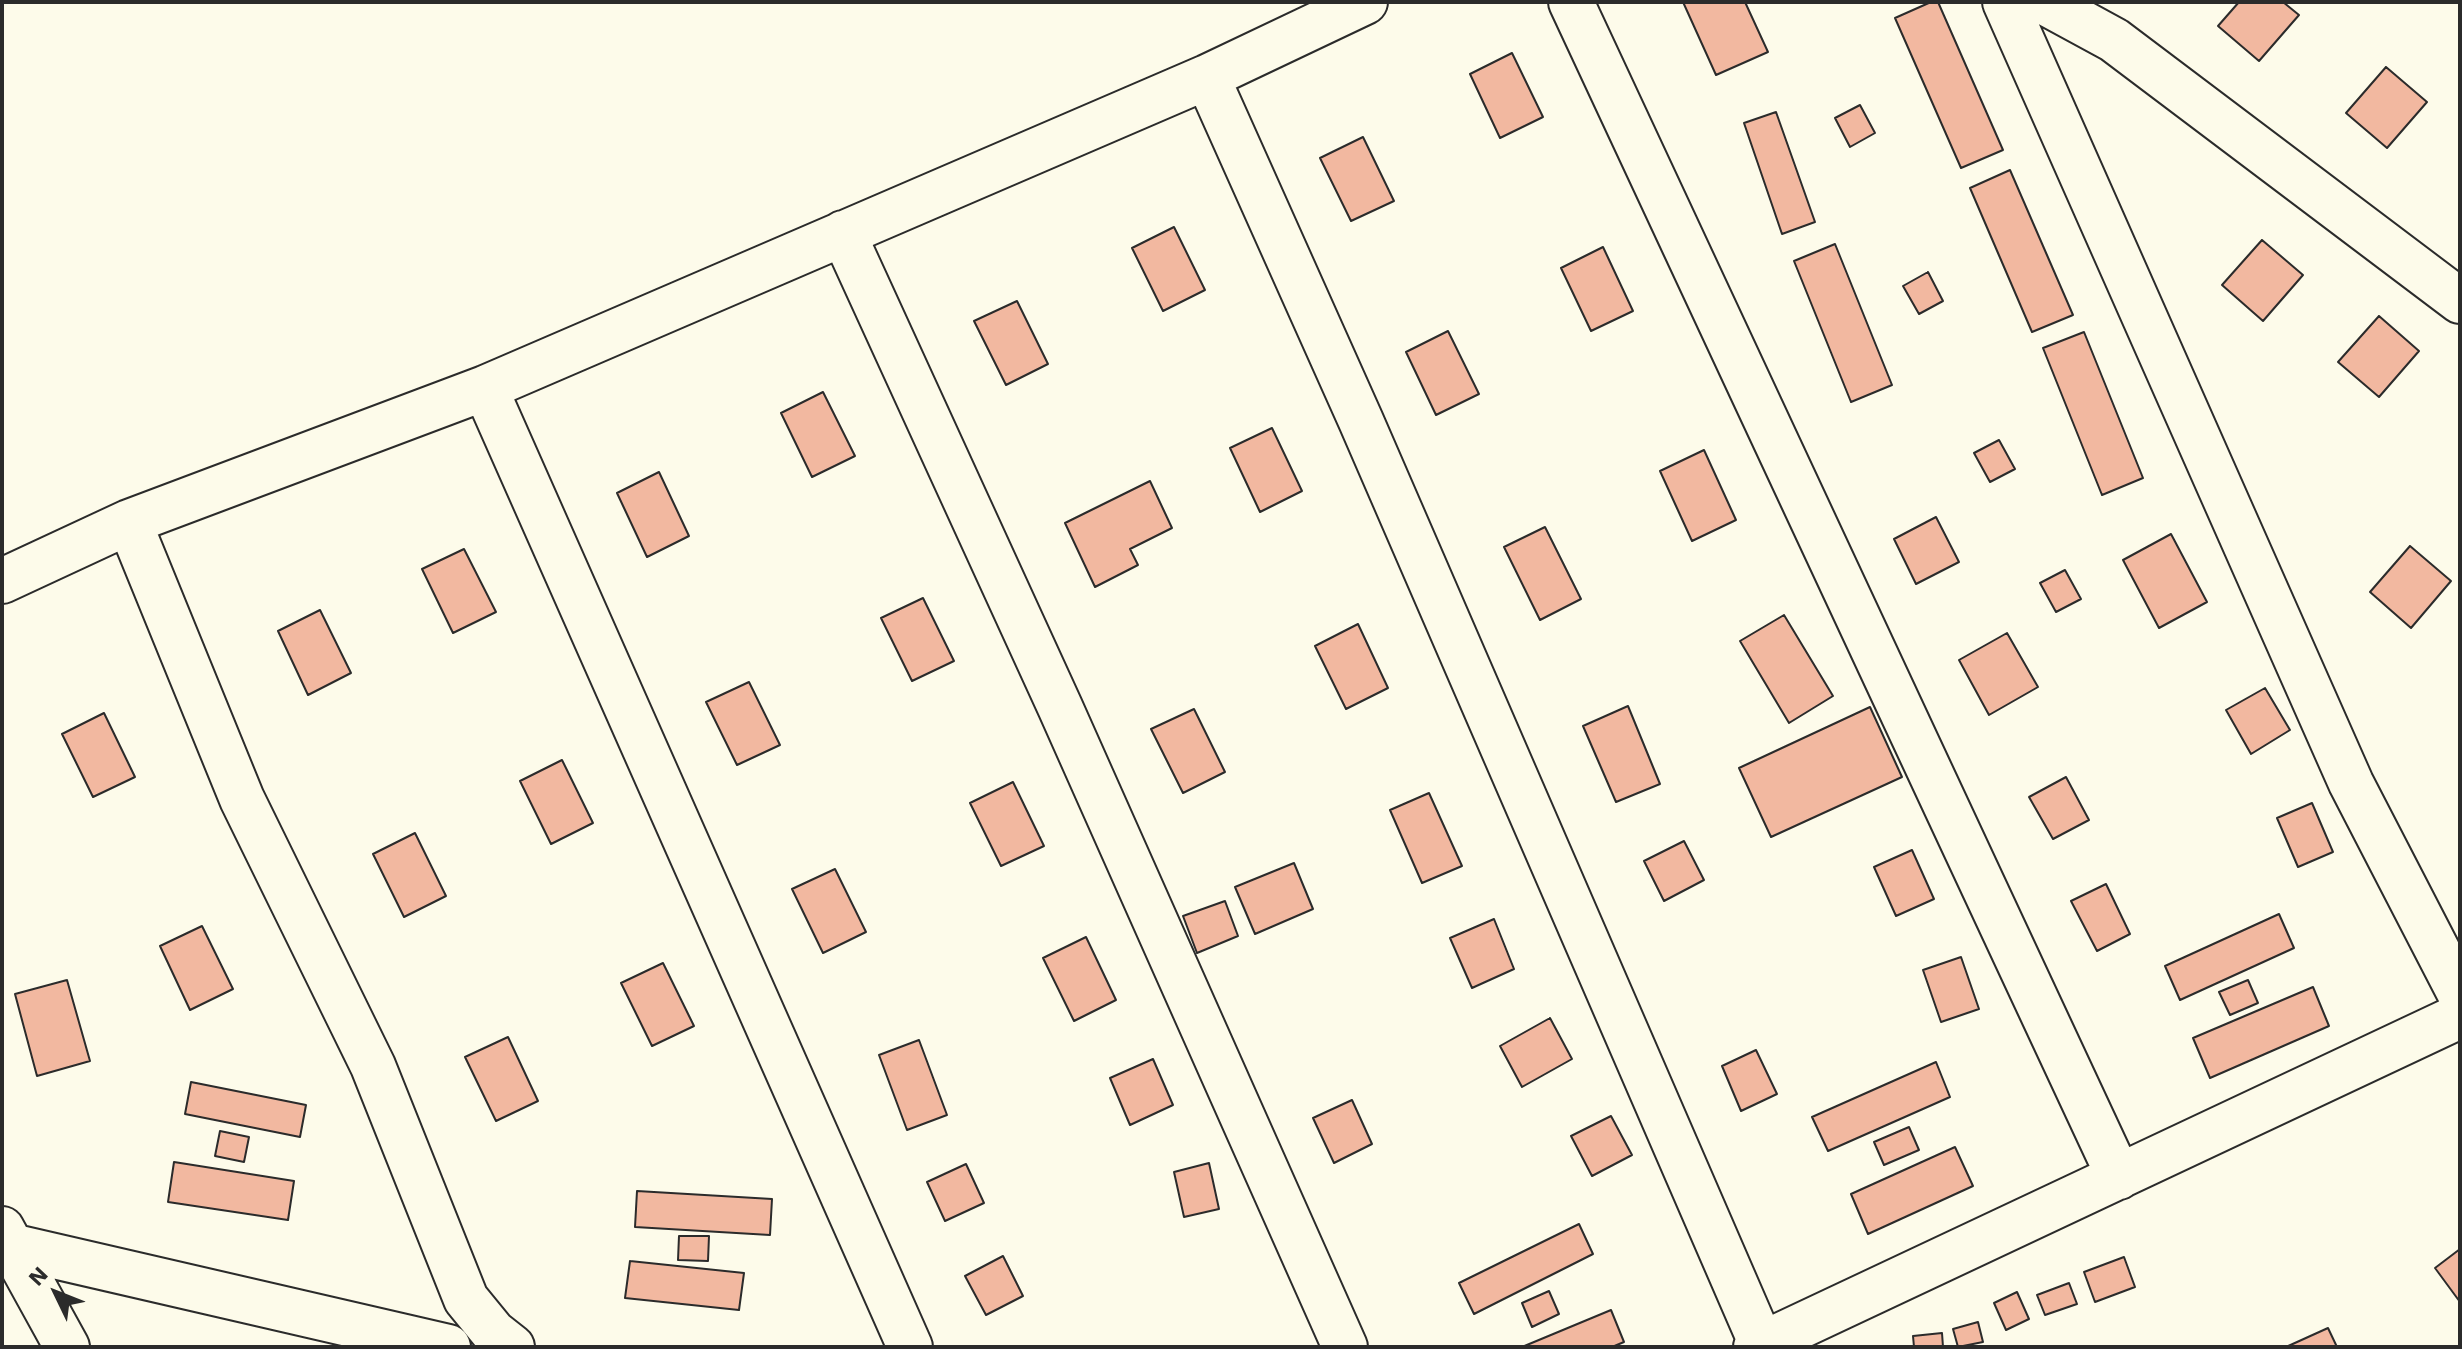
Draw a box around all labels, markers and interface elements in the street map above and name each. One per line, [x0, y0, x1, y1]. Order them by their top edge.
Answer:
north arrow [16, 1253, 96, 1333]
text: N [23, 1262, 53, 1291]

